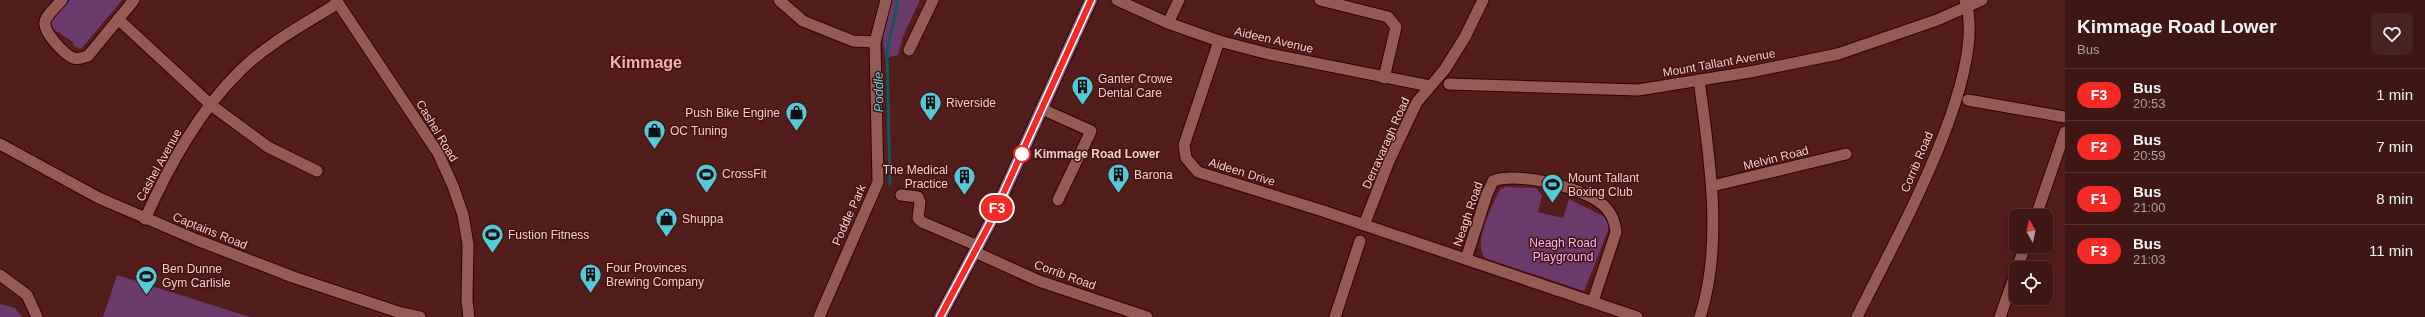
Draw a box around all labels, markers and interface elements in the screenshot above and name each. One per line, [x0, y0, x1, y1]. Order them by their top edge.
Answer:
button: heart [2371, 13, 2413, 55]
text: Kimmage Road Lower [2077, 16, 2277, 37]
street label: Aideen Avenue [1233, 24, 1315, 56]
text: Bus [2077, 42, 2099, 57]
street label: Mount Tallant Avenue [1661, 46, 1777, 80]
district label: Kimmage [610, 54, 682, 71]
water label: Poddle [871, 72, 886, 112]
place label: Ganter Crowe Dental Care [1098, 72, 1173, 100]
building icon: Ganter Crowe Dental Care [1069, 73, 1095, 106]
text: Bus [2133, 79, 2161, 96]
text: 1 min [2376, 86, 2413, 103]
text: F3 [2091, 87, 2107, 103]
building icon: Riverside [917, 90, 943, 123]
street label: Derravaragh Road [1360, 95, 1412, 191]
place label: Riverside [946, 96, 996, 110]
text: 20:53 [2133, 96, 2166, 111]
street label: Cashel Road [413, 98, 461, 164]
shop icon: Push Bike Engine [783, 100, 809, 133]
place label: Push Bike Engine [685, 106, 780, 120]
shop icon: OC Tuning [641, 118, 667, 151]
place label: OC Tuning [670, 124, 727, 138]
street label: Cashel Avenue [133, 126, 185, 204]
street label: Corrib Road [1898, 129, 1936, 195]
text: Bus [2133, 131, 2161, 148]
text: 7 min [2376, 138, 2413, 155]
text: F2 [2091, 139, 2107, 155]
street label: Melvin Road [1742, 143, 1810, 173]
marker: Kimmage Road Lower [1013, 145, 1031, 163]
place label: Kimmage Road Lower [1034, 147, 1160, 161]
text: 20:59 [2133, 148, 2166, 163]
street label: Aideen Drive [1207, 155, 1277, 189]
sports icon: CrossFit [693, 161, 719, 194]
building icon: Barona [1106, 162, 1132, 195]
place label: The Medical Practice [883, 163, 948, 191]
building icon: The Medical Practice [951, 164, 977, 197]
place label: CrossFit [722, 167, 767, 181]
place label: Barona [1134, 168, 1173, 182]
place label: Mount Tallant Boxing Club [1568, 171, 1640, 199]
sports icon: Mount Tallant Boxing Club [1539, 172, 1565, 205]
street label: Neagh Road [1450, 180, 1486, 248]
street label: Poddle Park [829, 181, 869, 248]
text: Bus [2133, 183, 2161, 200]
text: 8 min [2376, 190, 2413, 207]
text: F1 [2091, 191, 2107, 207]
line badge: F3 [979, 195, 1015, 221]
text: F3 [989, 200, 1005, 216]
text: 21:00 [2133, 200, 2166, 215]
shop icon: Shuppa [654, 206, 680, 239]
north arrow [2009, 209, 2053, 253]
map controls [2009, 209, 2053, 305]
street label: Captains Road [171, 210, 249, 252]
place label: Shuppa [682, 212, 724, 226]
sports icon: Fustion Fitness [479, 222, 505, 255]
place label: Fustion Fitness [508, 228, 589, 242]
text: Bus [2133, 235, 2161, 252]
park label: Neagh Road Playground [1529, 236, 1597, 264]
text: 11 min [2369, 242, 2413, 259]
text: F3 [2091, 243, 2107, 259]
text: 21:03 [2133, 252, 2166, 267]
street label: Corrib Road [1032, 257, 1098, 293]
place label: Four Provinces Brewing Company [606, 261, 704, 289]
button: locate [2009, 261, 2053, 305]
place label: Ben Dunne Gym Carlisle [162, 262, 231, 290]
building icon: Four Provinces Brewing Company [577, 262, 603, 295]
sports icon: Ben Dunne Gym Carlisle [133, 263, 159, 296]

